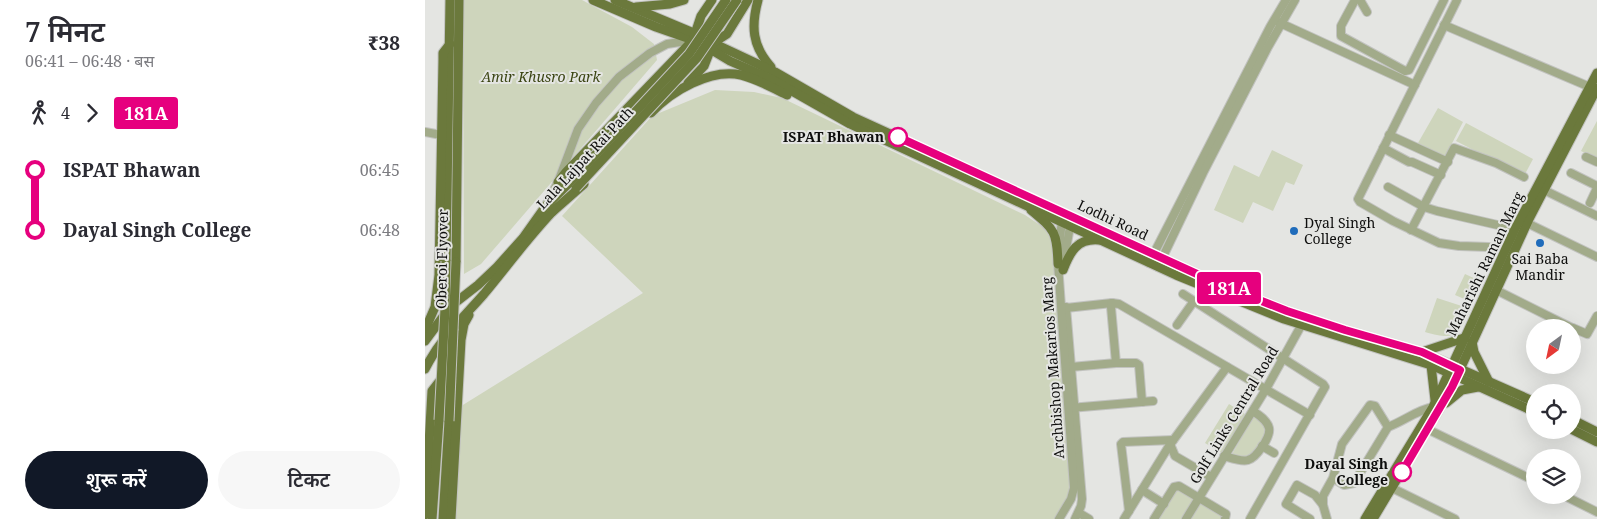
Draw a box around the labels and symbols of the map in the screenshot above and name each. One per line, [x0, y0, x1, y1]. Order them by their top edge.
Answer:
park label: Amir Khusro Park [480, 67, 602, 86]
street label: Lala Lajpat Rai Path [532, 102, 637, 213]
place label: ISPAT Bhawan [783, 127, 884, 146]
marker: ISPAT Bhawan [888, 127, 908, 147]
street label: Maharishi Raman Marg [1441, 188, 1528, 339]
street label: Lodhi Road [1075, 195, 1152, 244]
street label: Oberoi Flyover [431, 208, 452, 309]
place label: Dyal Singh College [1304, 213, 1376, 248]
marker: Dyal Singh College [1288, 225, 1300, 237]
marker: Sai Baba Mandir [1534, 237, 1546, 249]
place label: Sai Baba Mandir [1511, 249, 1569, 284]
line badge: 181A [1194, 272, 1264, 304]
street label: Archbishop Makarios Marg [1037, 276, 1068, 460]
north arrow [1526, 319, 1581, 374]
street label: Golf Links Central Road [1185, 342, 1282, 487]
place label: Dayal Singh College [1305, 454, 1388, 489]
marker: Dayal Singh College [1392, 462, 1412, 482]

